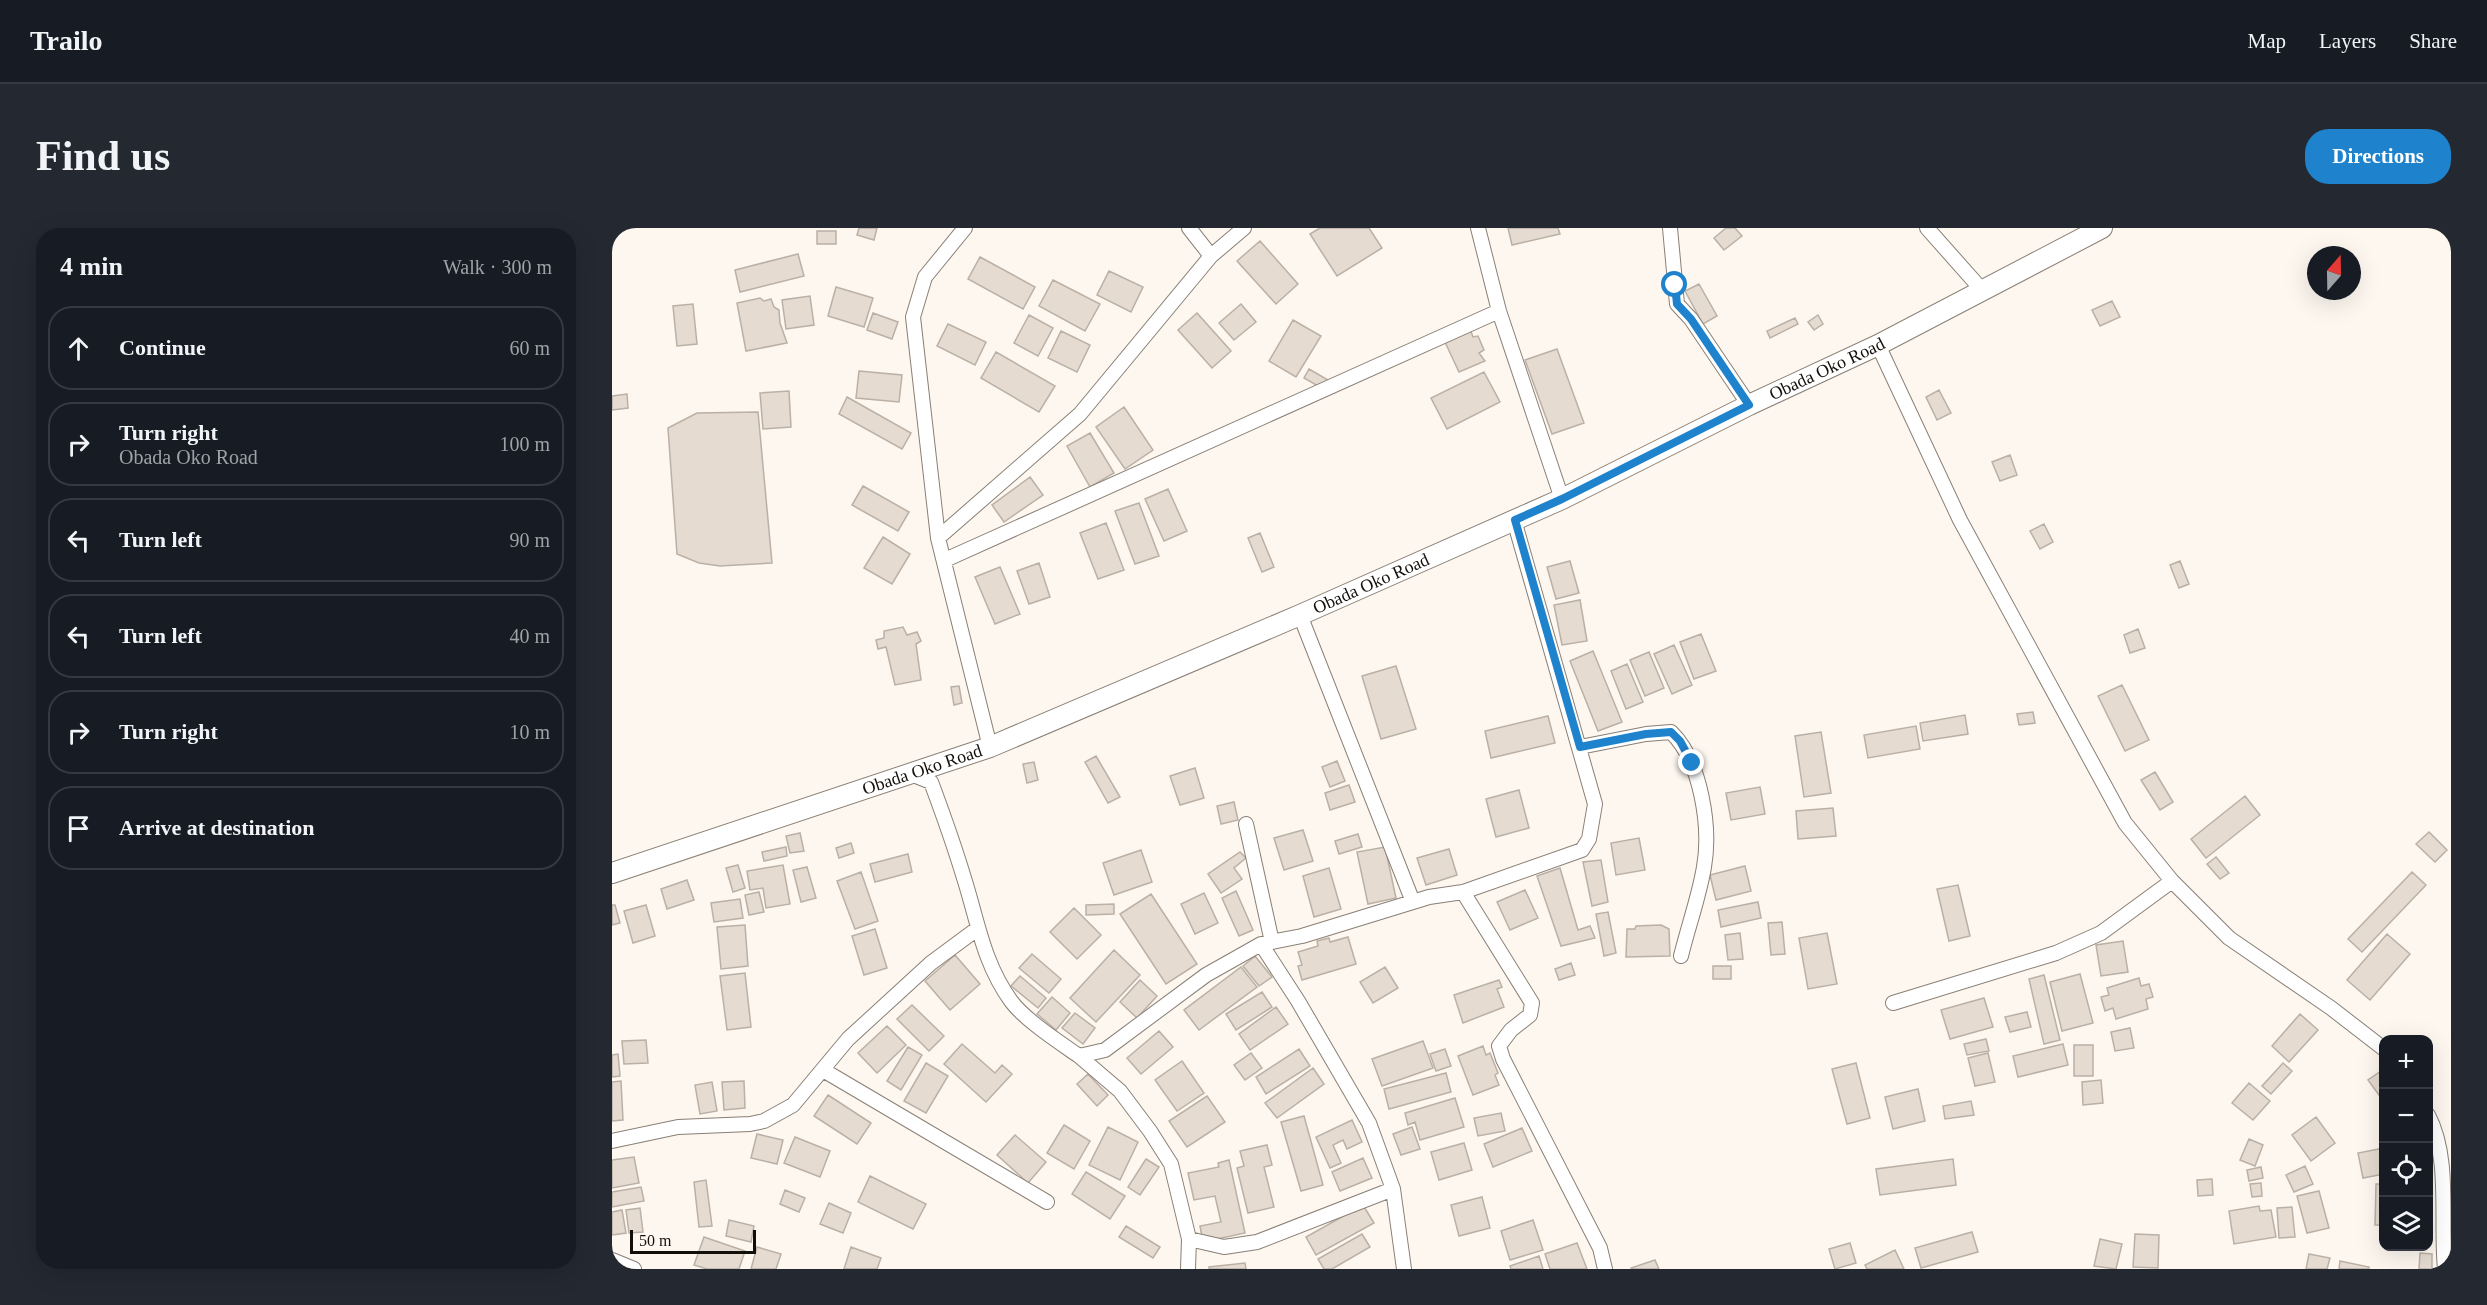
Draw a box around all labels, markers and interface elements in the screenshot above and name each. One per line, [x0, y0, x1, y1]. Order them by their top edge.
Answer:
text: Trailo [30, 25, 103, 56]
text: Map [2248, 29, 2286, 53]
text: Layers [2319, 29, 2376, 53]
text: Share [2409, 29, 2457, 53]
button: Directions [2305, 129, 2451, 184]
text: Find us [36, 133, 170, 179]
north arrow [2307, 246, 2361, 300]
text: 4 min [60, 252, 123, 281]
text: Walk · 300 m [443, 256, 552, 278]
route start [1661, 271, 1687, 297]
icon: ahead [62, 332, 95, 365]
street label: Obada Oko Road [1766, 333, 1888, 404]
text: Continue [119, 335, 206, 360]
text: 60 m [509, 337, 550, 359]
text: Turn right [119, 420, 218, 445]
icon: right [62, 428, 95, 461]
text: 100 m [499, 433, 550, 455]
text: Obada Oko Road [119, 446, 258, 468]
icon: left [62, 524, 95, 557]
text: Turn left [119, 527, 202, 552]
text: 90 m [509, 529, 550, 551]
street label: Obada Oko Road [1310, 549, 1432, 618]
icon: left [62, 620, 95, 653]
text: Turn left [119, 623, 202, 648]
text: 40 m [509, 625, 550, 647]
icon: right [62, 716, 95, 749]
text: Turn right [119, 719, 218, 744]
text: 10 m [509, 721, 550, 743]
street label: Obada Oko Road [860, 740, 985, 799]
route end [1678, 749, 1704, 775]
icon: arrive [62, 812, 95, 845]
text: Arrive at destination [119, 815, 315, 840]
map controls [2379, 1035, 2433, 1251]
button: + [2379, 1035, 2433, 1089]
button: − [2379, 1089, 2433, 1143]
button: locate [2379, 1143, 2433, 1197]
button: layers [2379, 1197, 2433, 1251]
scale bar [630, 1227, 756, 1254]
text: 50 m [639, 1232, 671, 1249]

